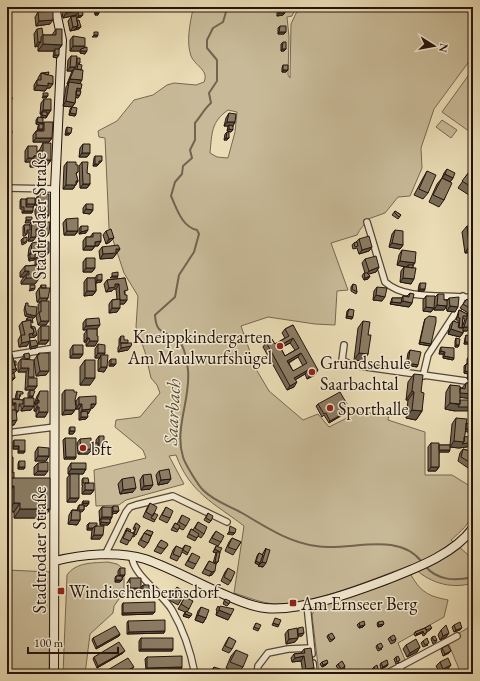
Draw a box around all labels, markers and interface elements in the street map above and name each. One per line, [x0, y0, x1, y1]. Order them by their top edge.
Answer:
north arrow [414, 26, 454, 66]
text: N [436, 42, 452, 54]
street label: Stadtrodaer Straße [28, 152, 51, 280]
place label: Kneippkindergarten Am Maulwurfshügel [127, 325, 272, 369]
marker: Kneippkindergarten Am Maulwurfshügel [275, 341, 285, 351]
place label: Grundschule Saarbachtal [320, 351, 410, 395]
marker: Grundschule Saarbachtal [307, 367, 317, 377]
water label: Saarbach [158, 378, 186, 447]
place label: Sporthalle [338, 397, 408, 420]
marker: Sporthalle [325, 403, 335, 413]
place label: bft [91, 437, 112, 460]
marker: bft [78, 443, 88, 453]
street label: Stadtrodaer Straße [28, 486, 51, 614]
place label: Windischenbernsdorf [69, 580, 221, 603]
marker: Windischenbernsdorf [56, 586, 66, 596]
place label: Am Ernseer Berg [300, 592, 418, 615]
marker: Am Ernseer Berg [288, 598, 298, 608]
scale bar [28, 629, 118, 655]
text: 100 m [34, 635, 64, 651]

